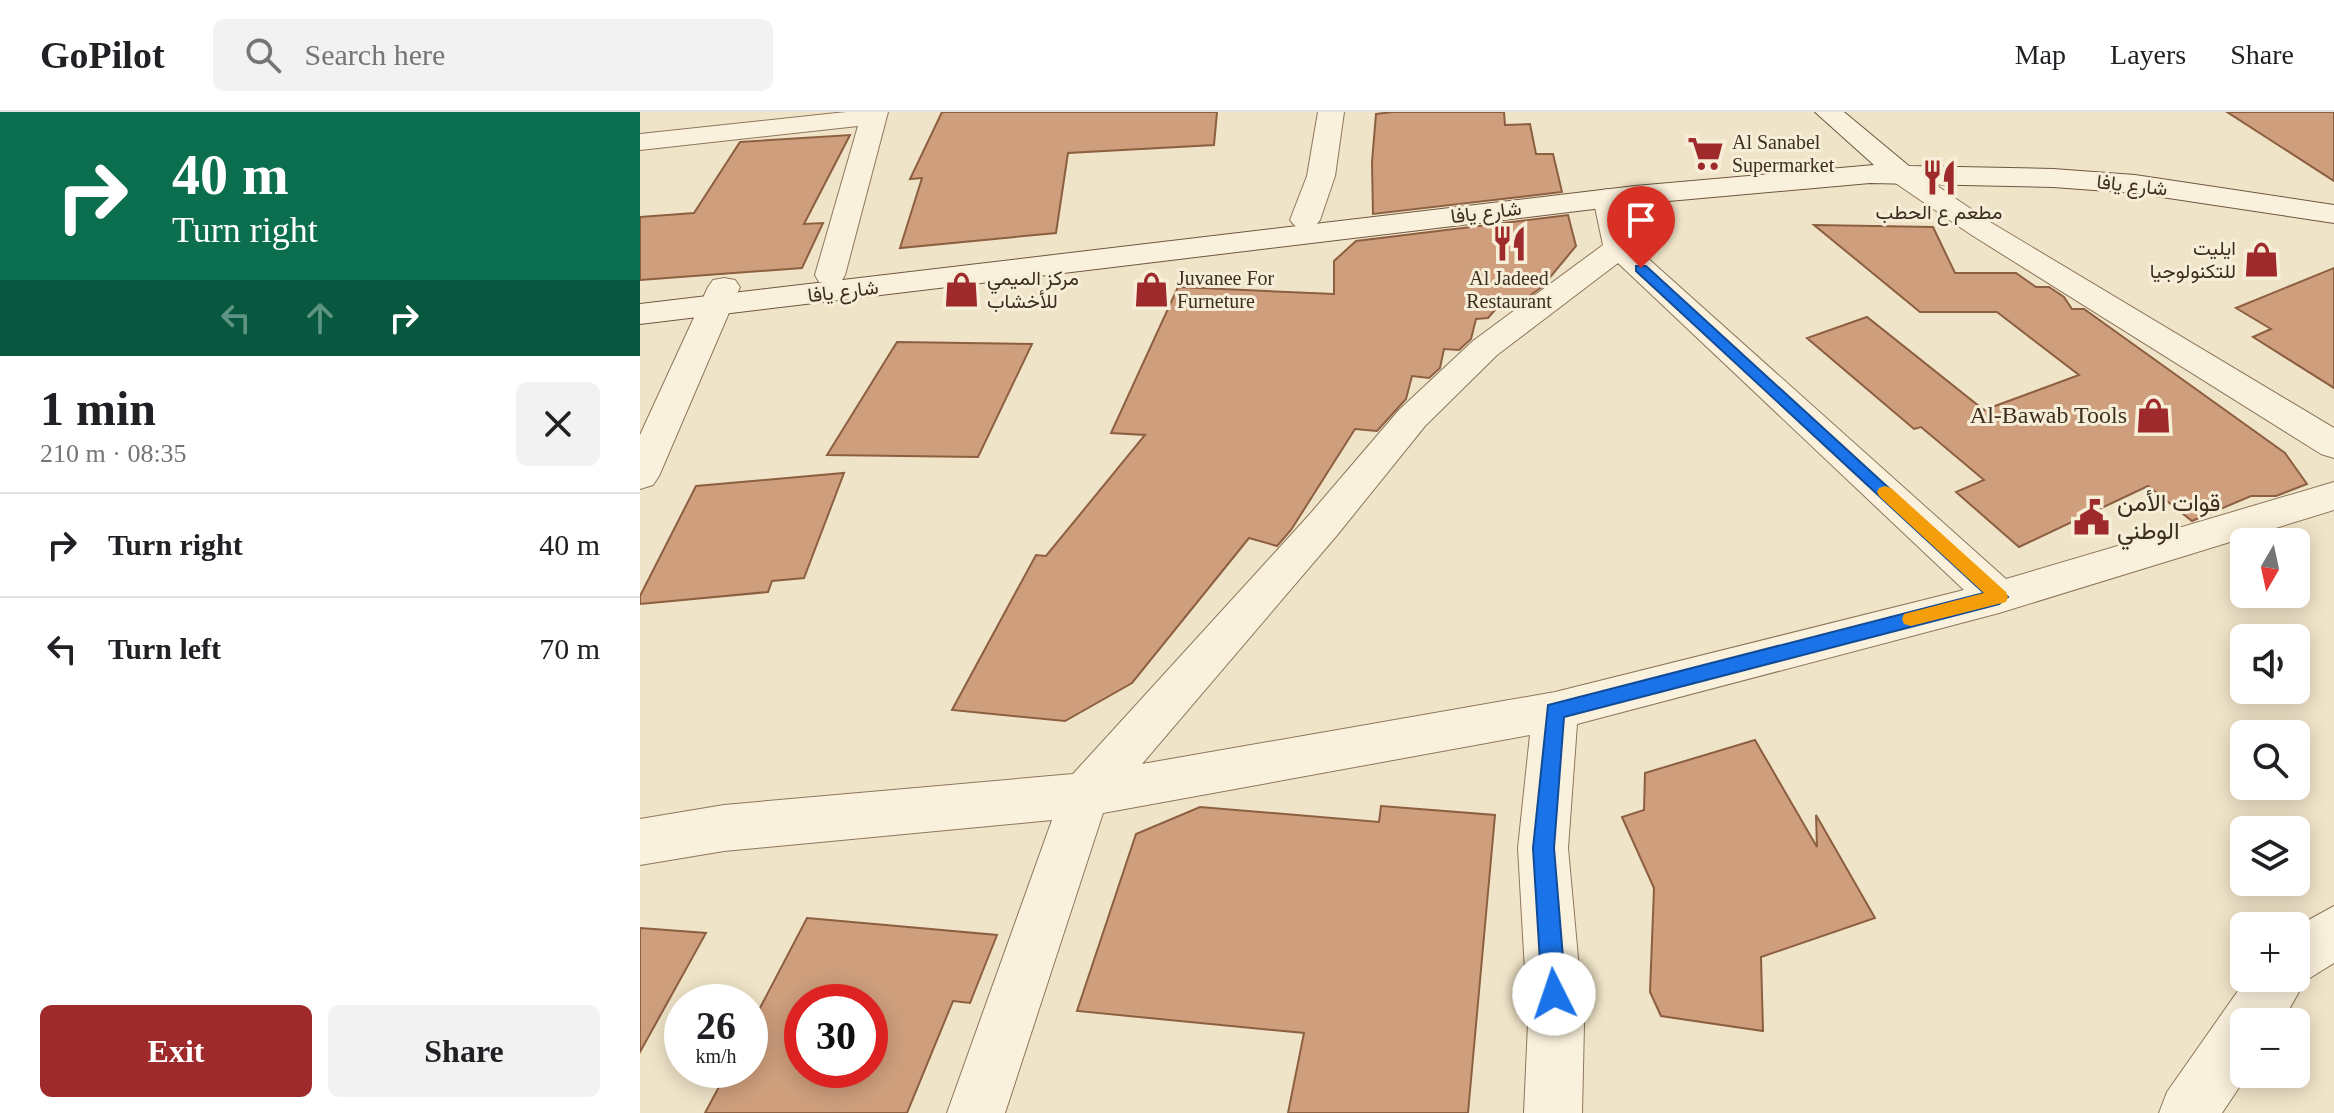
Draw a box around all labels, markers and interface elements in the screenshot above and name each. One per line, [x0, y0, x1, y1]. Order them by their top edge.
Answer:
search box [213, 19, 773, 91]
icon: search [241, 33, 285, 77]
text: GoPilot [40, 34, 165, 76]
text: Search here [305, 38, 445, 71]
text: Map [2015, 39, 2066, 70]
text: Layers [2110, 39, 2186, 70]
text: Share [2230, 39, 2294, 70]
place label: Al Sanabel Supermarket [1732, 131, 1835, 177]
supermarket icon: Al Sanabel Supermarket [1687, 135, 1725, 173]
icon: right [40, 144, 144, 248]
text: 40 m [172, 144, 289, 206]
restaurant icon: مطعم ع الحطب [1920, 158, 1958, 196]
street label: شارع يافا [2095, 170, 2168, 203]
pin [1607, 186, 1675, 268]
street label: شارع يافا [1449, 197, 1523, 230]
icon: arrive [1619, 198, 1663, 242]
place label: مطعم ع الحطب [1876, 201, 2002, 226]
text: Turn right [172, 210, 318, 250]
restaurant icon: Al Jadeed Restaurant [1490, 224, 1528, 262]
place label: ايليت للتكنولوجيا [2150, 237, 2236, 284]
shop icon: ايليت للتكنولوجيا [2243, 240, 2281, 278]
place label: مركز الميمي للأخشاب [987, 267, 1079, 313]
place label: Juvanee For Furneture [1177, 267, 1275, 312]
place label: Al Jadeed Restaurant [1466, 267, 1552, 312]
shop icon: مركز الميمي للأخشاب [942, 270, 980, 308]
shop icon: Juvanee For Furneture [1132, 271, 1170, 309]
street label: شارع يافا [806, 276, 880, 309]
icon: left [214, 296, 258, 340]
icon: ahead [298, 296, 342, 340]
icon: right [382, 296, 426, 340]
text: 1 min [40, 382, 156, 435]
button: close [516, 382, 600, 466]
shop icon: Al-Bawab Tools [2134, 396, 2172, 434]
place label: Al-Bawab Tools [1970, 402, 2127, 428]
text: 210 m · 08:35 [40, 439, 187, 468]
place label: قوات الأمن الوطني [2117, 489, 2221, 550]
public building icon: قوات الأمن الوطني [2072, 498, 2110, 536]
icon: right [40, 523, 84, 567]
text: Turn right [108, 528, 243, 561]
text: 40 m [539, 528, 600, 561]
north arrow [2230, 528, 2310, 608]
map controls [2230, 528, 2310, 1088]
button: sound [2230, 624, 2310, 704]
icon: left [40, 627, 84, 671]
text: Turn left [108, 632, 221, 665]
text: 70 m [539, 632, 600, 665]
button: search [2230, 720, 2310, 800]
button: layers [2230, 816, 2310, 896]
button: + [2230, 912, 2310, 992]
position arrow [1512, 952, 1596, 1036]
speed limit sign: 30 [784, 984, 888, 1088]
text: 26 [696, 1003, 736, 1048]
button: Exit [40, 1005, 312, 1097]
button: Share [328, 1005, 600, 1097]
button: − [2230, 1008, 2310, 1088]
text: km/h [695, 1045, 737, 1067]

